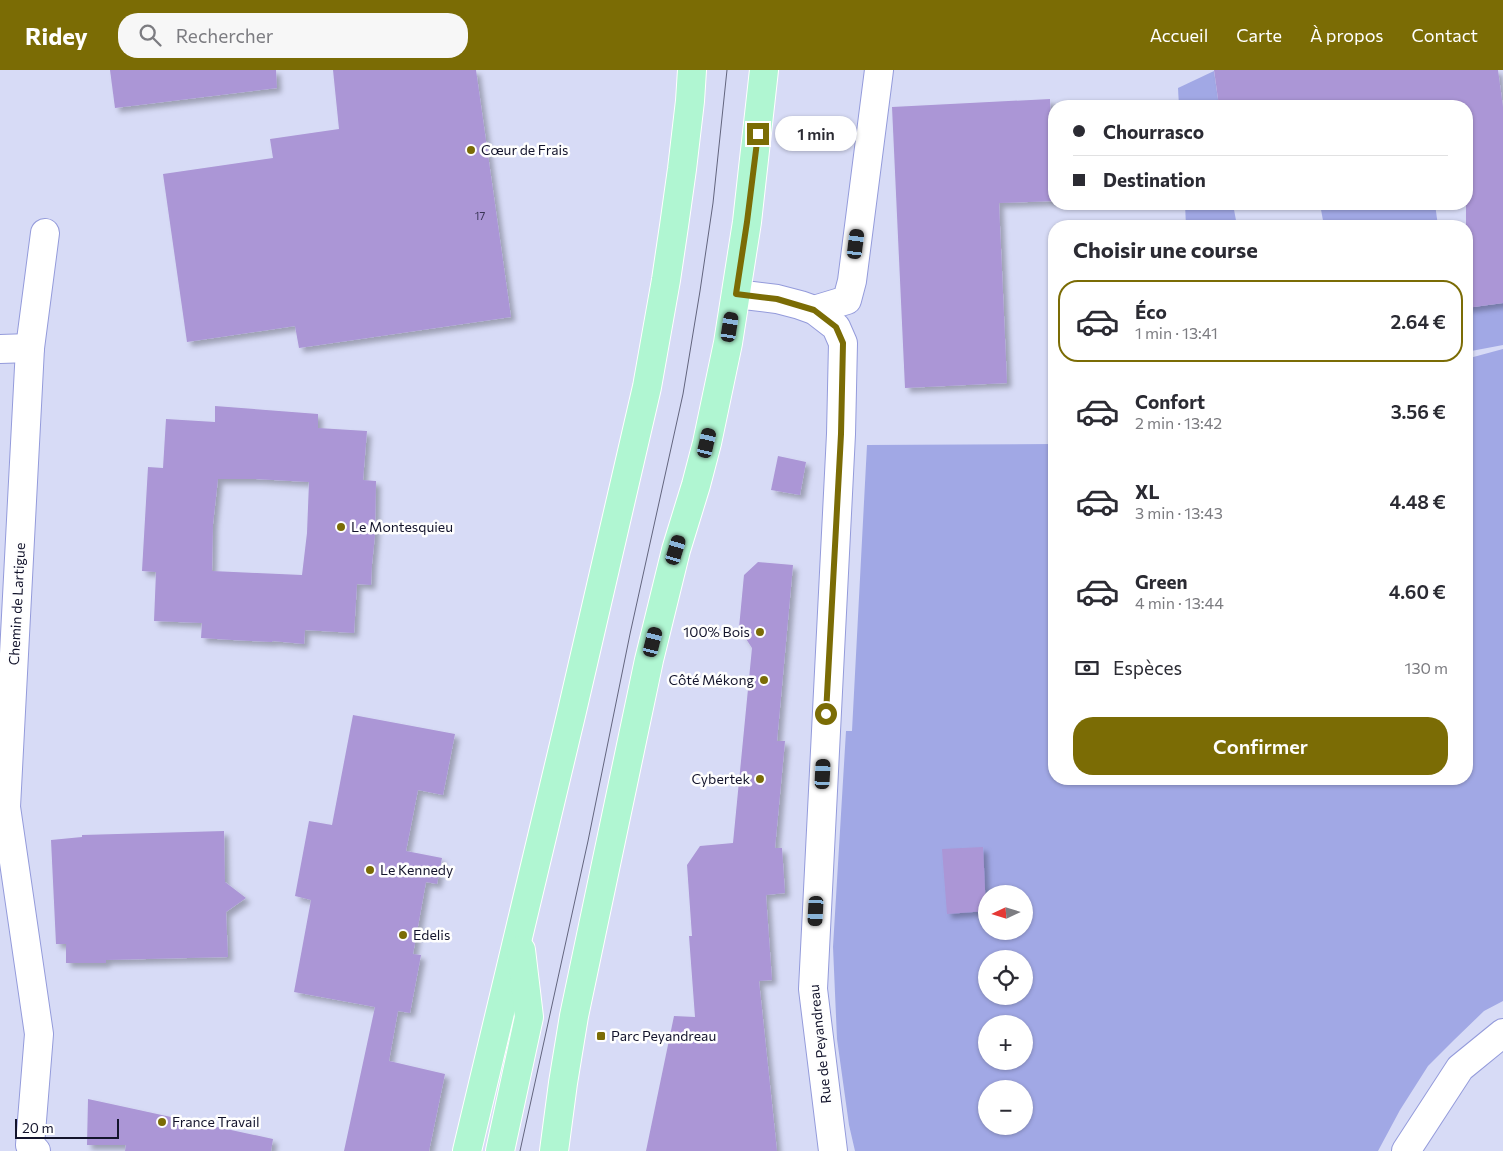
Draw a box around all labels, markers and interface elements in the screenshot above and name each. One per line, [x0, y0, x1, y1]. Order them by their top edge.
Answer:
search box [118, 13, 468, 58]
text: Ridey [25, 21, 88, 50]
icon: search [136, 21, 164, 49]
text: Rechercher [176, 24, 273, 47]
text: Accueil [1150, 24, 1208, 46]
text: Carte [1236, 24, 1282, 46]
text: À propos [1310, 24, 1384, 46]
text: Contact [1412, 24, 1478, 46]
callout: 1 min [776, 116, 858, 152]
text: Chourrasco [1103, 120, 1204, 143]
route end [747, 123, 769, 145]
text: 1 min [797, 124, 835, 143]
place label: Cœur de Frais [481, 141, 568, 158]
marker: Cœur de Frais [465, 144, 477, 156]
text: Destination [1103, 168, 1206, 191]
house number: 17 [475, 209, 485, 222]
car [846, 228, 865, 260]
text: Choisir une course [1073, 236, 1258, 263]
icon: car [1075, 299, 1120, 344]
text: Éco [1135, 300, 1167, 323]
text: 2.64 € [1390, 310, 1446, 333]
car [720, 311, 739, 343]
text: 1 min · 13:41 [1135, 323, 1218, 342]
icon: car [1075, 389, 1120, 434]
text: Confort [1135, 390, 1205, 413]
text: 3.56 € [1391, 400, 1446, 423]
text: 2 min · 13:42 [1135, 413, 1222, 432]
car [696, 427, 717, 459]
icon: car [1075, 479, 1120, 524]
text: XL [1135, 480, 1160, 503]
text: 4.48 € [1390, 490, 1446, 513]
text: 3 min · 13:43 [1135, 503, 1223, 522]
place label: Le Montesquieu [351, 518, 453, 535]
marker: Le Montesquieu [335, 521, 347, 533]
car [664, 533, 687, 567]
street label: Chemin de Lartigue [5, 542, 28, 666]
icon: car [1075, 569, 1120, 614]
text: Green [1135, 570, 1187, 593]
text: 4.60 € [1389, 580, 1446, 603]
text: 4 min · 13:44 [1135, 593, 1224, 612]
place label: 100% Bois [683, 623, 750, 640]
car [642, 626, 663, 658]
marker: 100% Bois [754, 626, 766, 638]
icon: cash [1073, 654, 1101, 682]
text: Espèces [1113, 656, 1182, 679]
text: 130 m [1405, 658, 1448, 677]
place label: Côté Mékong [668, 671, 754, 688]
marker: Côté Mékong [758, 674, 770, 686]
route start [815, 703, 837, 725]
button: Confirmer [1073, 717, 1448, 775]
car [814, 759, 831, 789]
place label: Cybertek [692, 770, 750, 787]
marker: Cybertek [754, 773, 766, 785]
place label: Le Kennedy [380, 861, 453, 878]
marker: Le Kennedy [364, 864, 376, 876]
north arrow [978, 885, 1032, 940]
map controls [978, 885, 1033, 1135]
car [807, 896, 824, 926]
place label: Edelis [413, 926, 450, 943]
marker: Edelis [397, 929, 409, 941]
button: locate [978, 950, 1033, 1005]
street label: Rue de Peyandreau [805, 984, 834, 1104]
button: + [978, 1015, 1033, 1070]
place label: Parc Peyandreau [611, 1027, 716, 1044]
marker: Parc Peyandreau [595, 1030, 607, 1042]
button: − [978, 1080, 1033, 1135]
place label: France Travail [172, 1113, 260, 1130]
scale bar [15, 1116, 119, 1139]
marker: France Travail [156, 1116, 168, 1128]
text: 20 m [22, 1119, 54, 1136]

